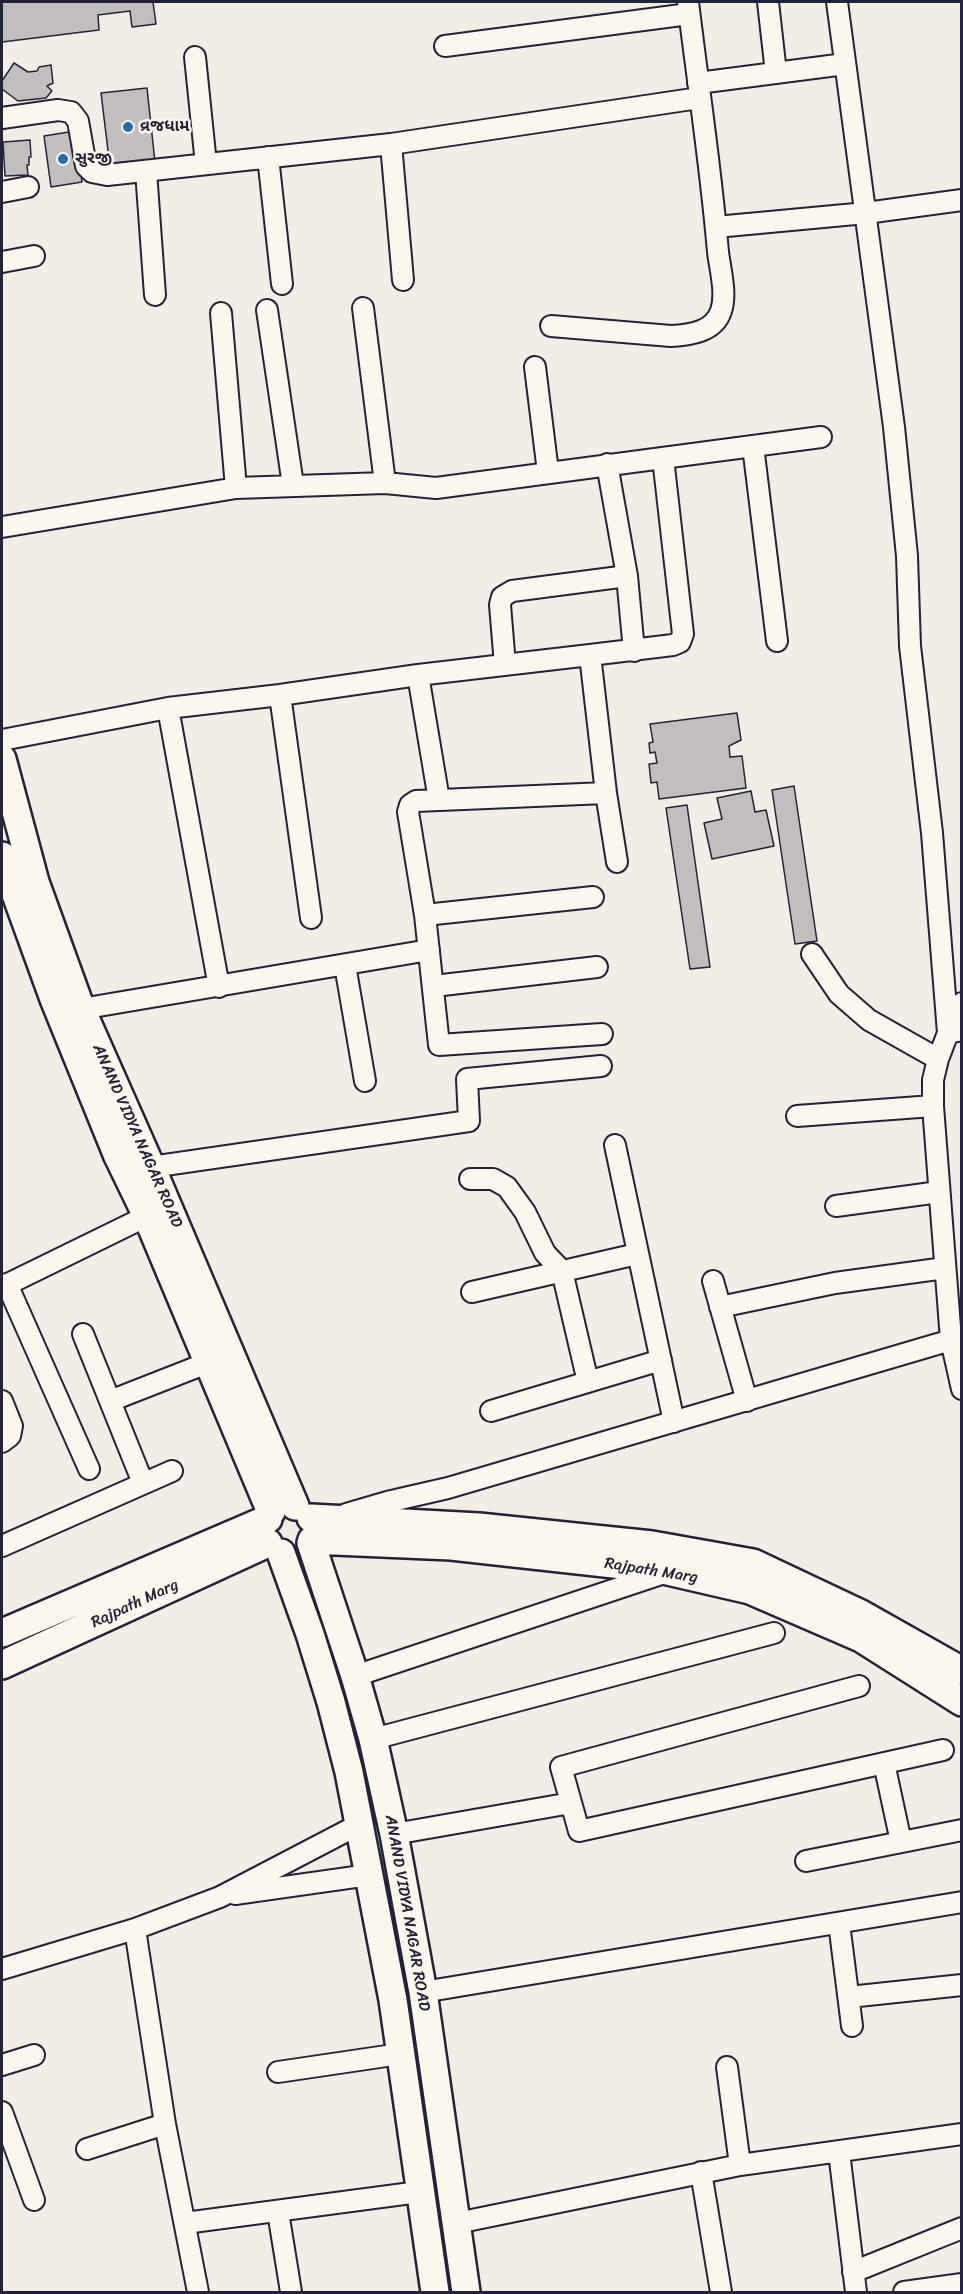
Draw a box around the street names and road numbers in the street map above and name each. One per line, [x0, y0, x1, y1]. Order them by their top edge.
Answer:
street label: ANAND VIDYA NAGAR ROAD [88, 1041, 186, 1231]
street label: Rajpath Marg [603, 1554, 699, 1588]
street label: Rajpath Marg [88, 1575, 182, 1633]
street label: ANAND VIDYA NAGAR ROAD [380, 1813, 434, 2013]

